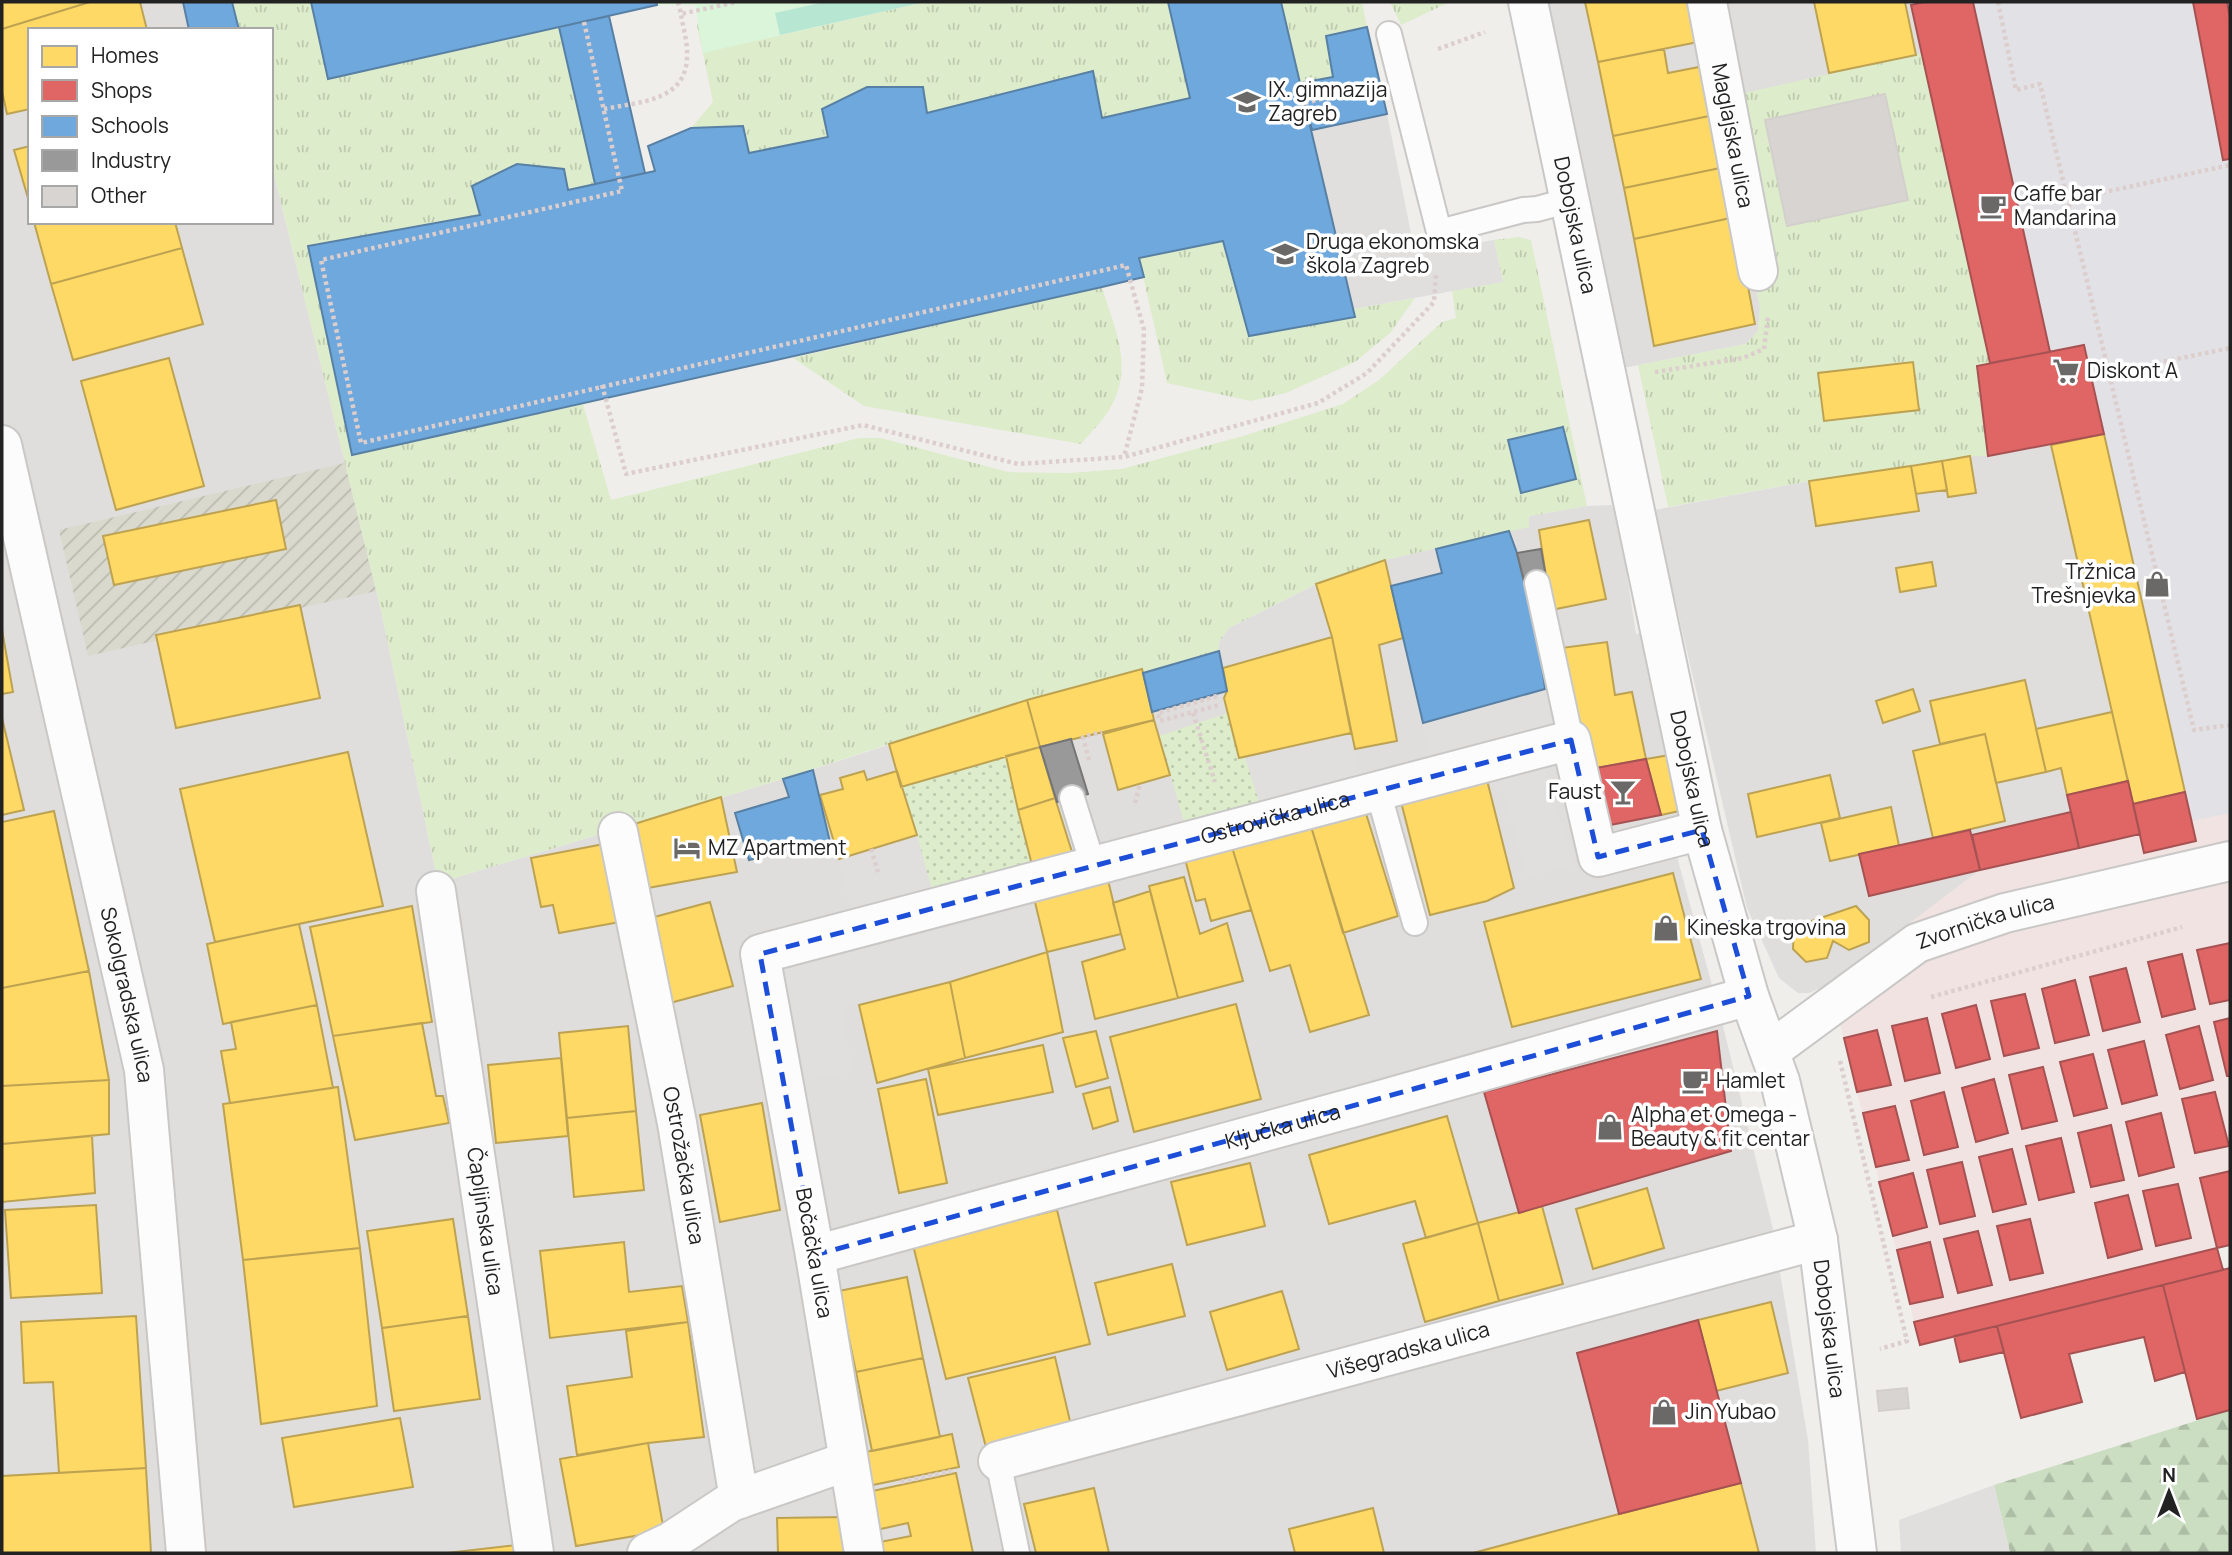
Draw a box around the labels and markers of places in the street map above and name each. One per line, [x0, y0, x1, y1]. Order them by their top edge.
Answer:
place label: IX. gimnazija Zagreb [1268, 75, 1387, 127]
school or university icon: IX. gimnazija Zagreb [1232, 87, 1262, 117]
place label: Caffe bar Mandarina [2014, 179, 2116, 231]
cafe icon: Caffe bar Mandarina [1978, 191, 2008, 221]
place label: Druga ekonomska škola Zagreb [1306, 227, 1479, 279]
school or university icon: Druga ekonomska škola Zagreb [1270, 239, 1300, 269]
supermarket icon: Diskont A [2051, 356, 2081, 386]
place label: Diskont A [2087, 356, 2178, 384]
place label: Tržnica Trešnjevka [2032, 557, 2136, 609]
shop icon: Tržnica Trešnjevka [2142, 569, 2172, 599]
place label: Faust [1548, 777, 1602, 805]
bar icon: Faust [1608, 777, 1638, 807]
hotel icon: MZ Apartment [672, 833, 702, 863]
place label: MZ Apartment [708, 833, 847, 861]
shop icon: Kineska trgovina [1651, 913, 1681, 943]
place label: Kineska trgovina [1687, 913, 1846, 941]
cafe icon: Hamlet [1680, 1066, 1710, 1096]
place label: Hamlet [1716, 1066, 1785, 1094]
place label: Alpha et Omega - Beauty & fit centar [1631, 1100, 1810, 1152]
shop icon: Alpha et Omega - Beauty & fit centar [1595, 1112, 1625, 1142]
shop icon: Jin Yubao [1649, 1397, 1679, 1427]
place label: Jin Yubao [1685, 1397, 1776, 1425]

